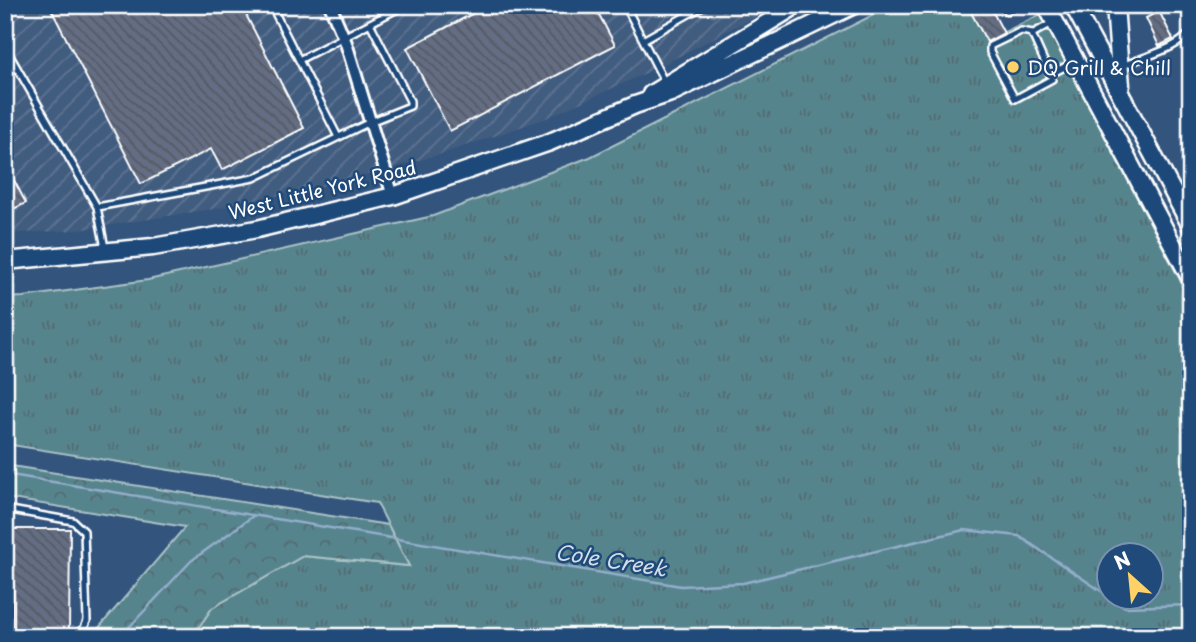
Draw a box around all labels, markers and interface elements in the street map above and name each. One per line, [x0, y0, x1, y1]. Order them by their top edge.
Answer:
place label: DQ Grill & Chill [1027, 53, 1171, 81]
marker: DQ Grill & Chill [1005, 59, 1021, 75]
street label: West Little York Road [225, 152, 419, 226]
water label: Cole Creek [553, 534, 670, 584]
north arrow [1094, 540, 1164, 610]
text: N [1109, 544, 1135, 576]

